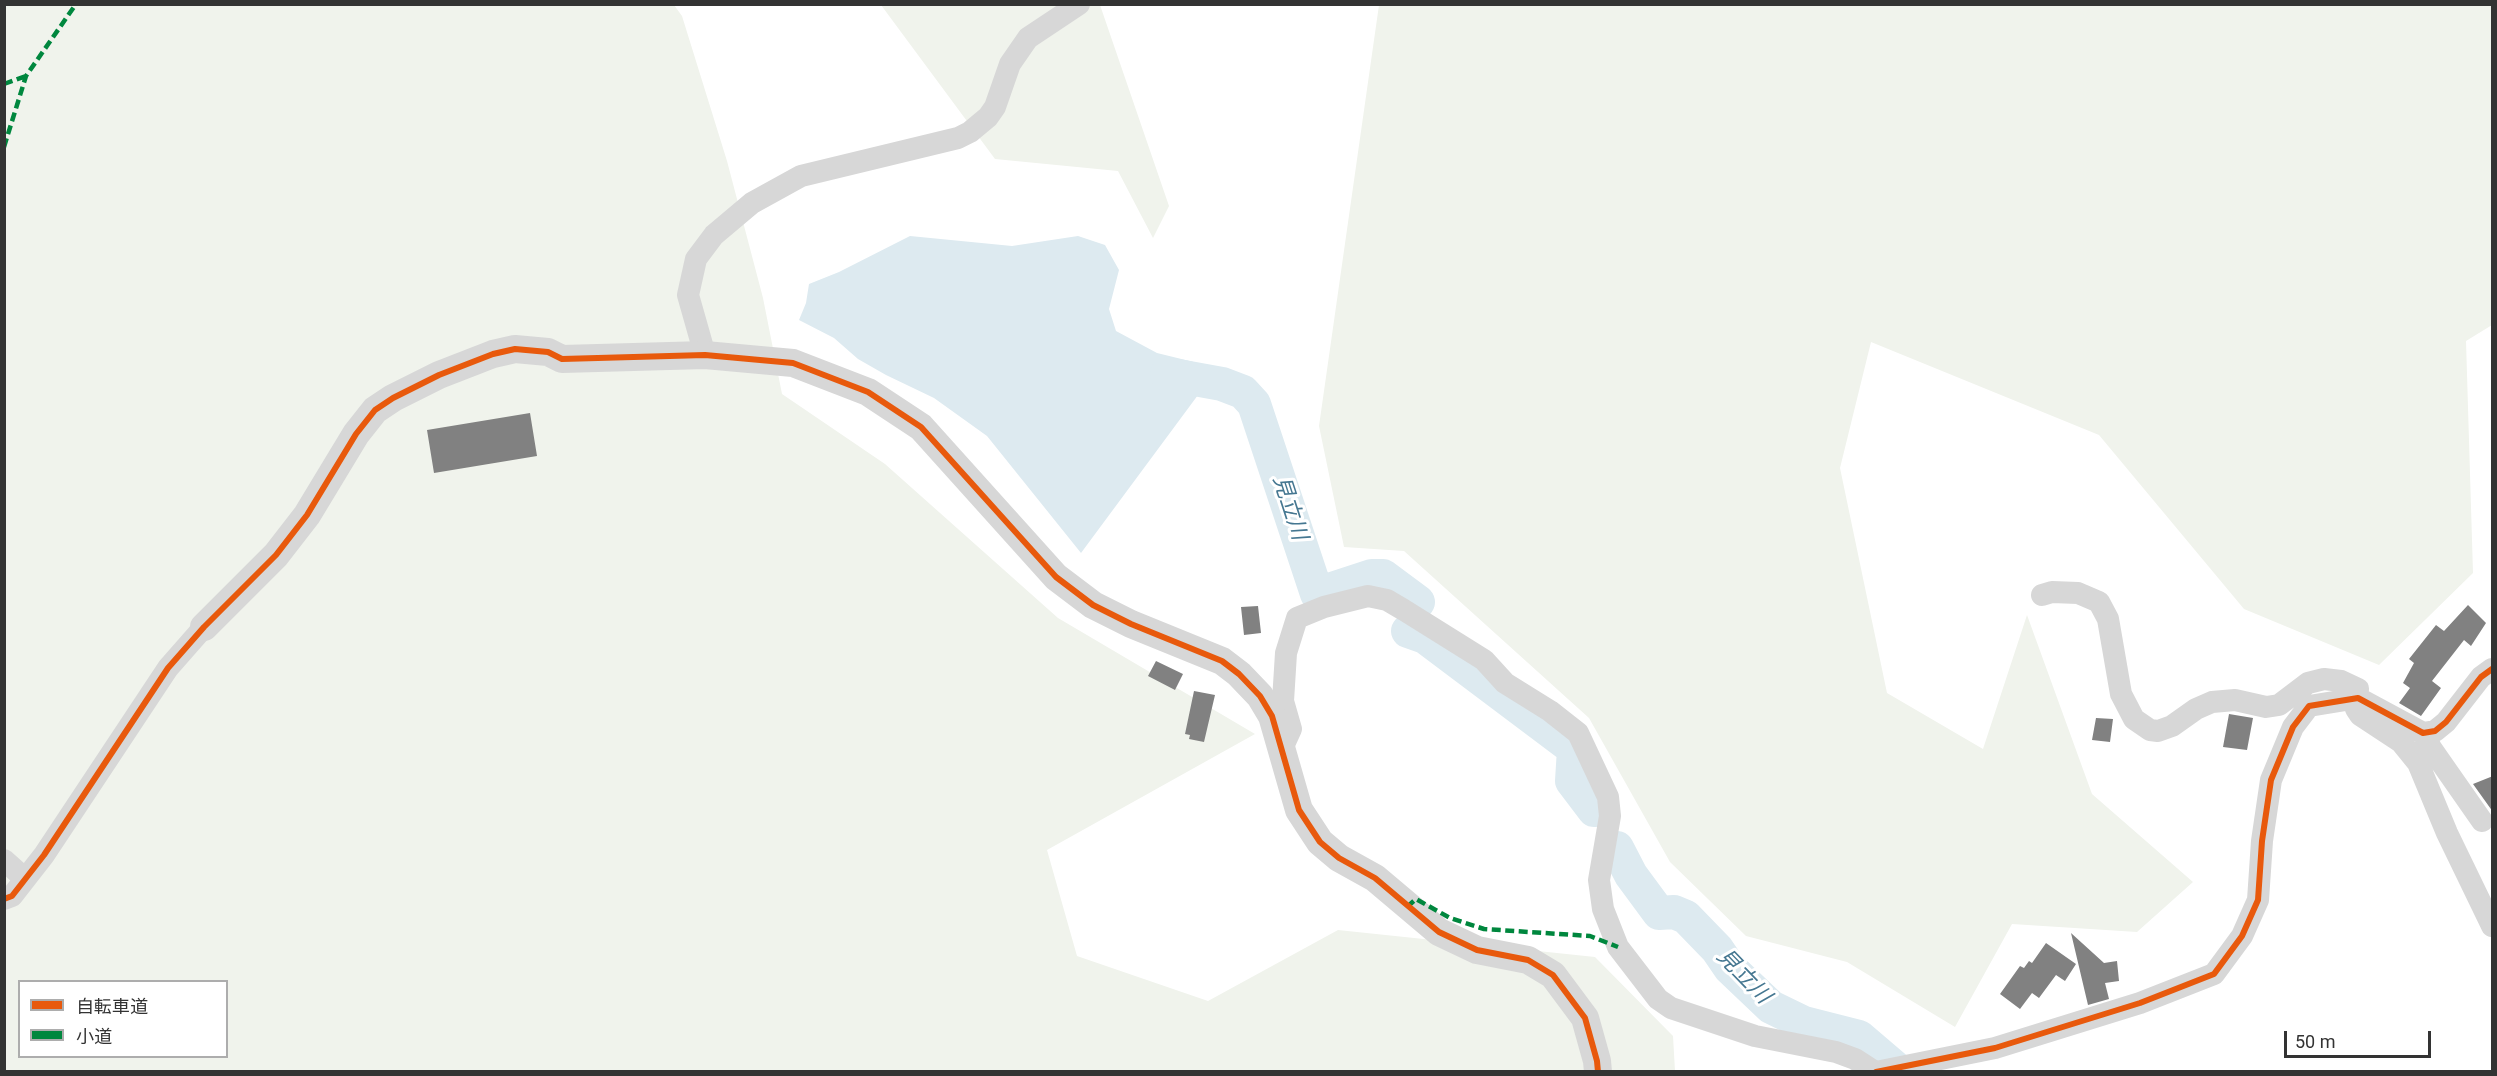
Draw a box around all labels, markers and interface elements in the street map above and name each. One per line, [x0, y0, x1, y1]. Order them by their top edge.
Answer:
water label: 見立川 [1266, 473, 1312, 543]
water label: 見立川 [1711, 944, 1775, 1010]
legend [18, 980, 228, 1058]
text: 自転車道 [76, 996, 148, 1017]
scale bar [2287, 1019, 2434, 1057]
text: 小道 [76, 1026, 112, 1047]
text: 50 m [2295, 1031, 2335, 1052]

